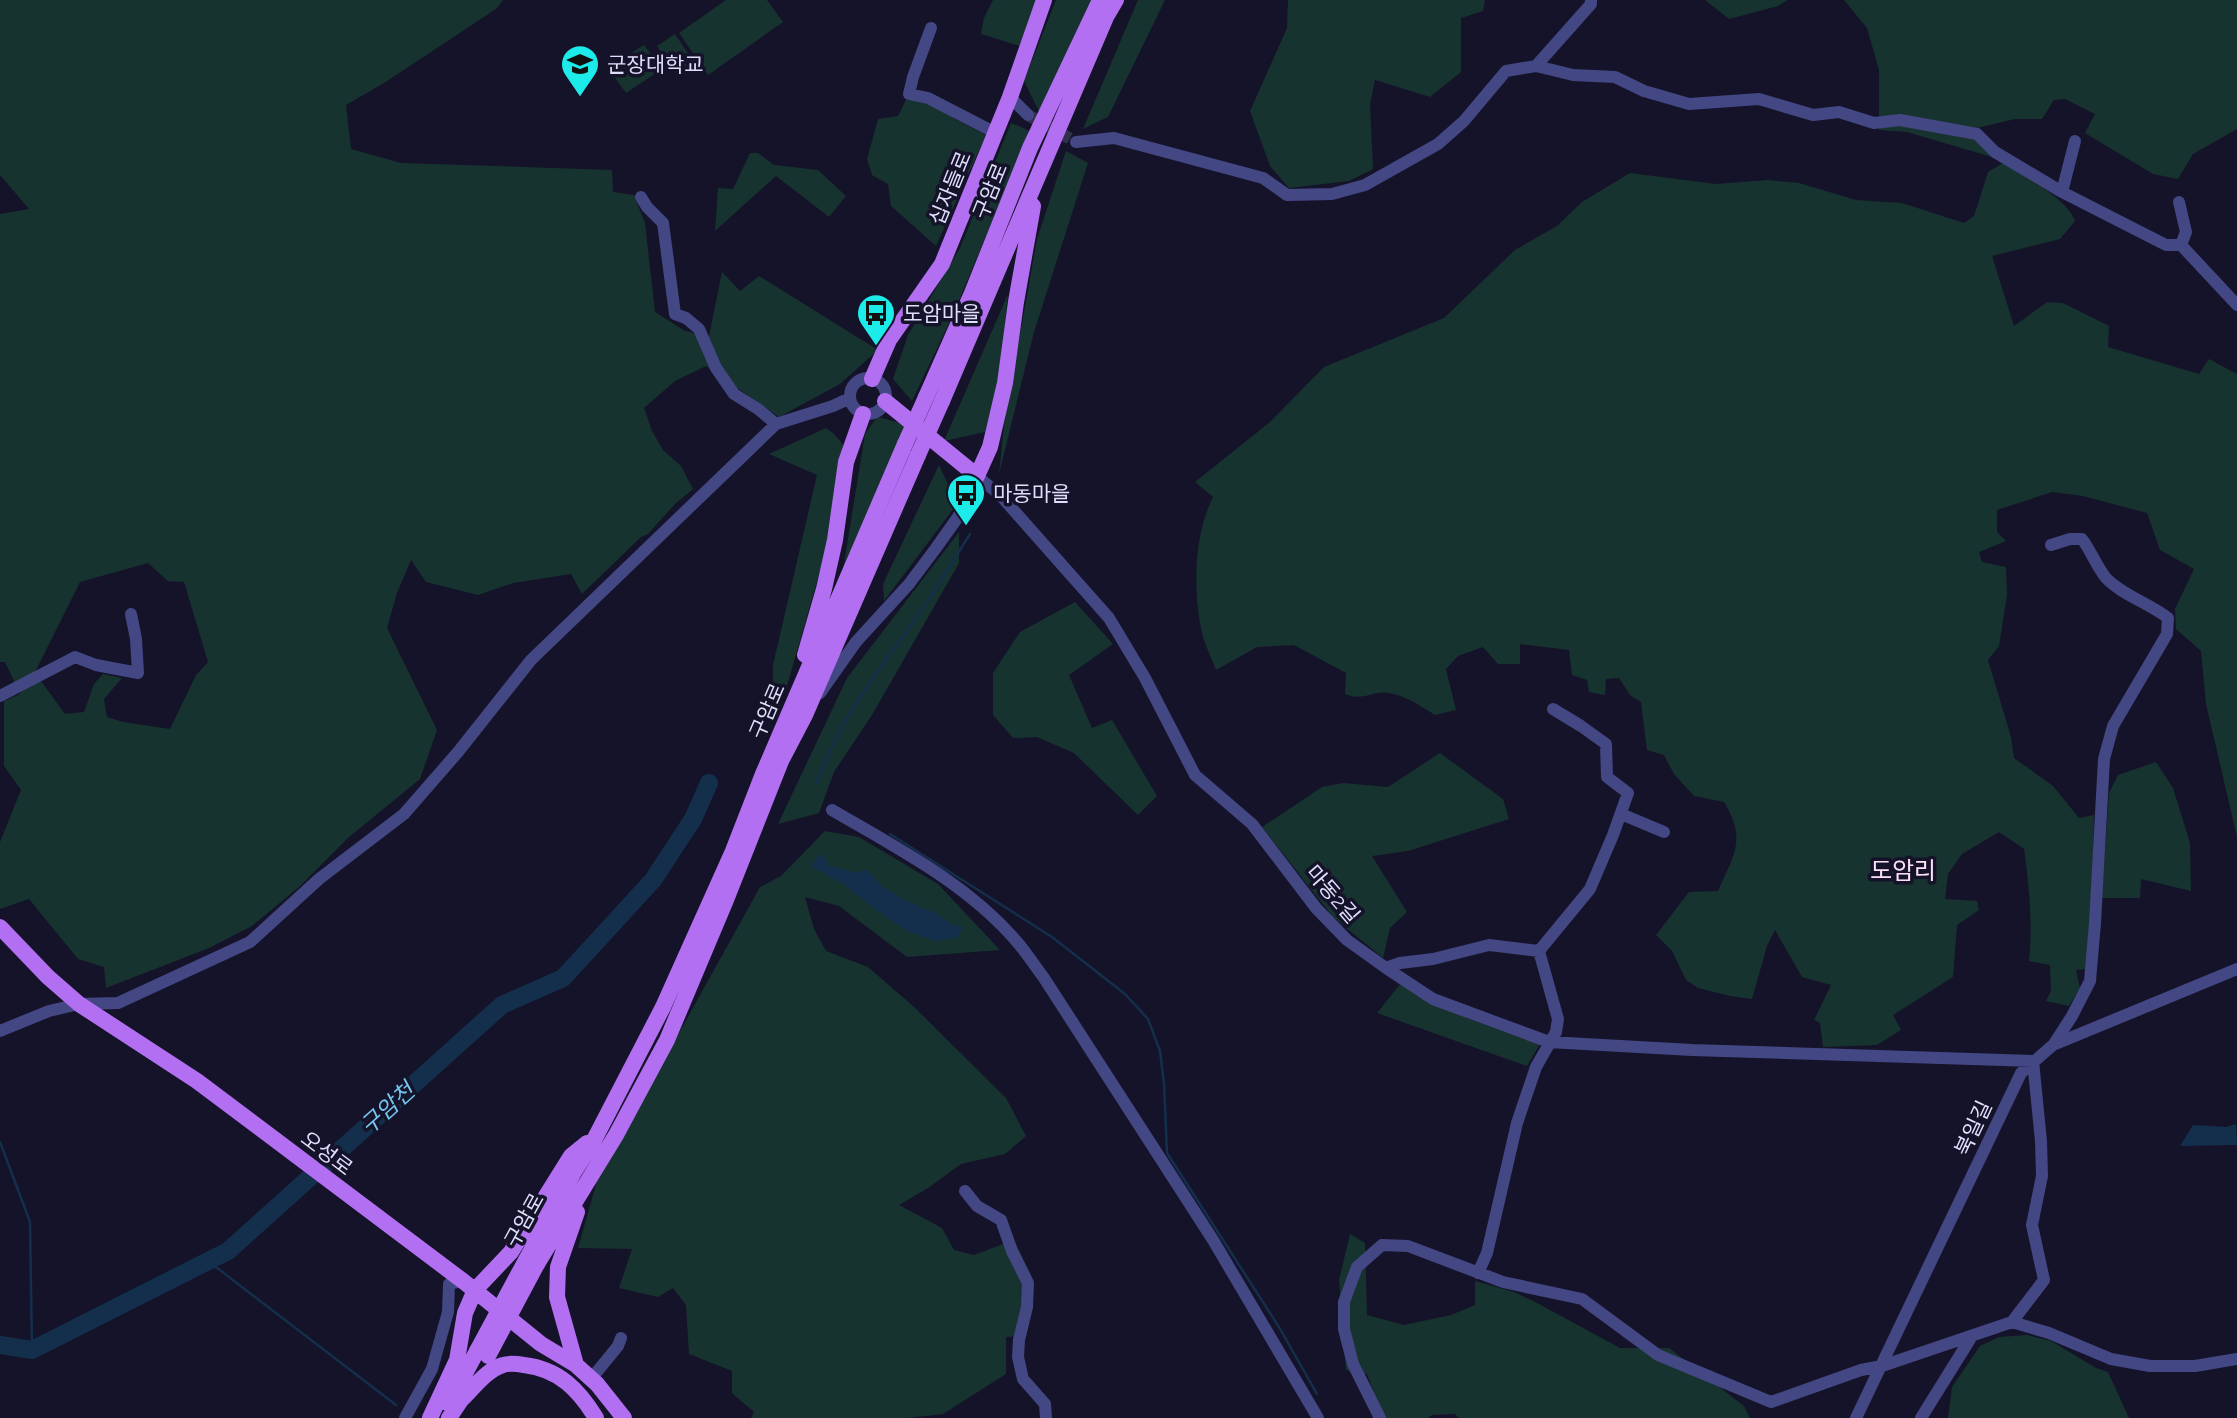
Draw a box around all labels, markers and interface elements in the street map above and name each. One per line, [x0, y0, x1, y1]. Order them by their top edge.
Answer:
school or university icon: 군장대학교 [559, 43, 601, 98]
place label: 군장대학교 [607, 52, 704, 77]
street label: 십자들로 [924, 147, 976, 229]
street label: 구암로 [968, 159, 1012, 223]
bus stop icon: 도암마을 [855, 292, 897, 347]
place label: 도암마을 [903, 301, 980, 326]
bus stop icon: 마동마을 [945, 472, 987, 527]
place label: 마동마을 [993, 481, 1070, 506]
street label: 구암로 [744, 679, 790, 743]
district label: 도암리 [1870, 856, 1936, 885]
street label: 마동2길 [1301, 860, 1365, 928]
water label: 구암천 [354, 1075, 422, 1139]
street label: 북일길 [1949, 1096, 1997, 1160]
street label: 오성로 [296, 1126, 358, 1180]
street label: 구암로 [499, 1189, 549, 1251]

